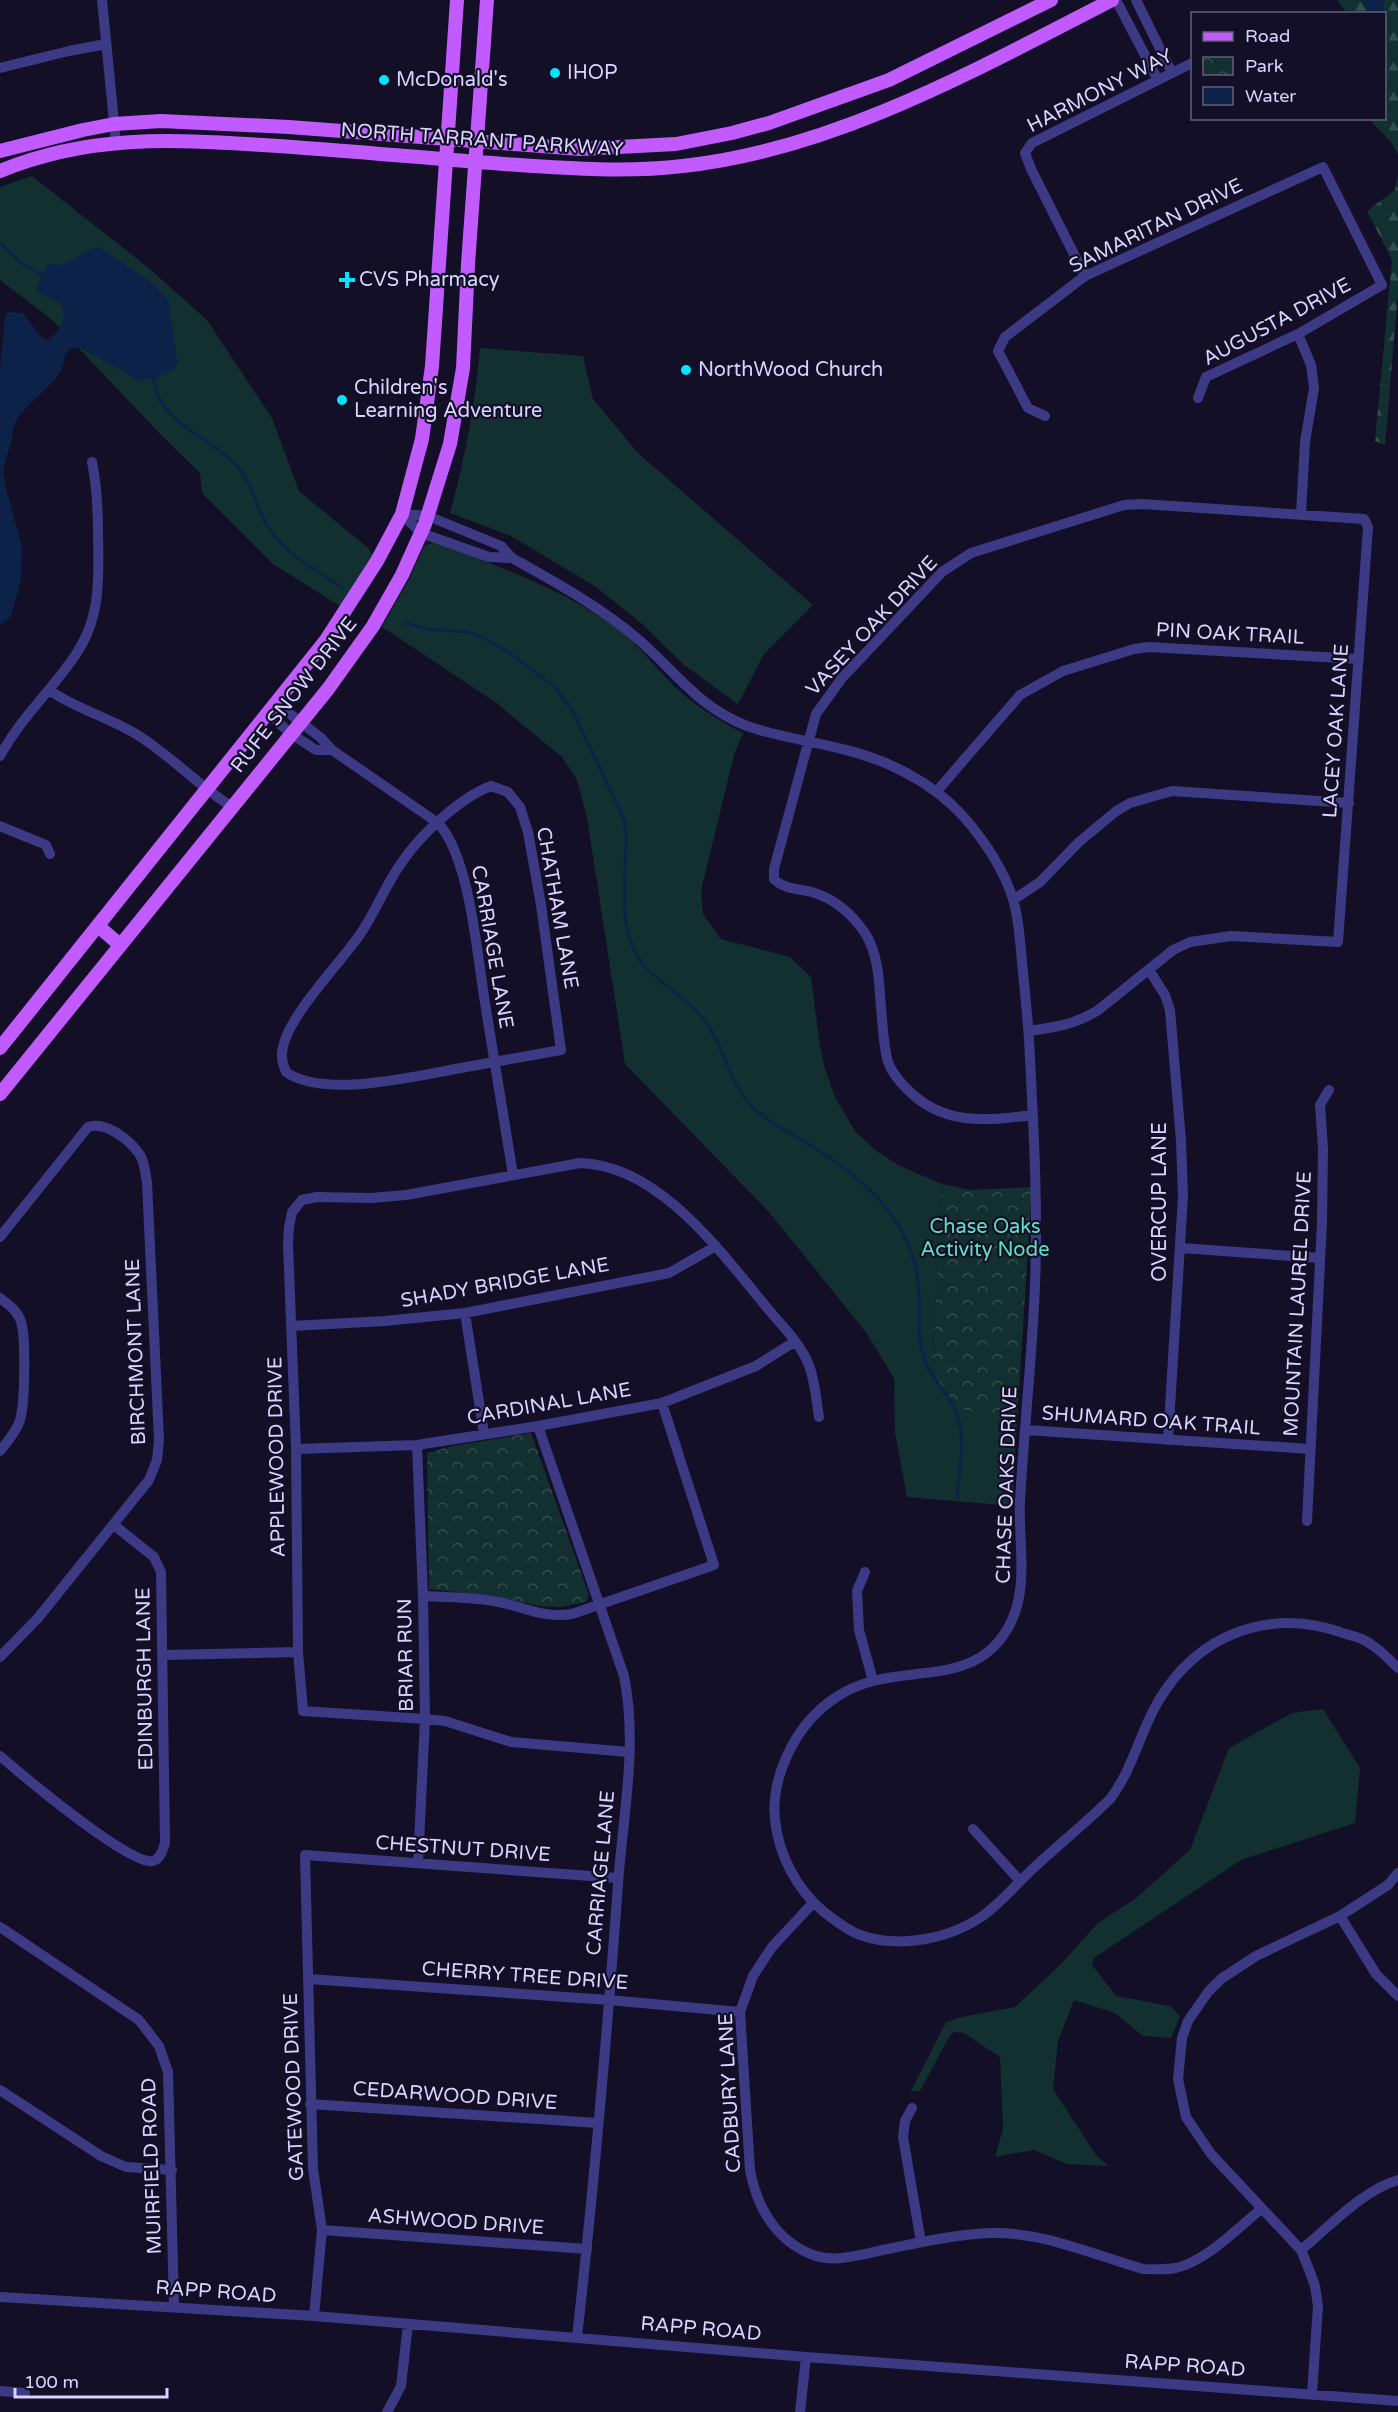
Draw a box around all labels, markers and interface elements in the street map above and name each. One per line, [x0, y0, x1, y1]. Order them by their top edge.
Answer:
legend [1191, 12, 1386, 120]
text: Road [1245, 25, 1290, 47]
street label: HARMONY WAY [1023, 44, 1177, 138]
text: Park [1245, 55, 1284, 77]
place label: IHOP [567, 61, 617, 85]
marker: IHOP [548, 66, 562, 80]
place label: McDonald's [396, 68, 508, 92]
marker: McDonald's [377, 73, 391, 87]
text: Water [1245, 85, 1296, 107]
street label: NORTH TARRANT PARKWAY [340, 118, 624, 162]
street label: SAMARITAN DRIVE [1065, 174, 1247, 278]
place label: CVS Pharmacy [359, 268, 500, 292]
marker: CVS Pharmacy [340, 273, 354, 287]
street label: AUGUSTA DRIVE [1199, 273, 1355, 371]
place label: NorthWood Church [698, 358, 883, 382]
marker: NorthWood Church [679, 363, 693, 377]
place label: Children's Learning Adventure [354, 376, 542, 423]
marker: Children's Learning Adventure [335, 393, 349, 407]
street label: VASEY OAK DRIVE [801, 551, 943, 701]
street label: RUFE SNOW DRIVE [226, 612, 362, 778]
street label: PIN OAK TRAIL [1155, 618, 1305, 650]
street label: LACEY OAK LANE [1318, 643, 1354, 819]
street label: CHATHAM LANE [531, 825, 583, 991]
street label: CARRIAGE LANE [466, 863, 518, 1031]
street label: OVERCUP LANE [1148, 1122, 1172, 1282]
street label: MOUNTAIN LAUREL DRIVE [1279, 1171, 1317, 1437]
park label: Chase Oaks Activity Node [921, 1215, 1049, 1262]
street label: SHADY BRIDGE LANE [399, 1253, 611, 1313]
street label: BIRCHMONT LANE [121, 1258, 151, 1446]
street label: APPLEWOOD DRIVE [263, 1357, 291, 1557]
street label: CARDINAL LANE [465, 1378, 633, 1430]
street label: CHASE OAKS DRIVE [992, 1386, 1022, 1584]
street label: SHUMARD OAK TRAIL [1041, 1401, 1262, 1441]
street label: EDINBURGH LANE [131, 1587, 159, 1771]
street label: BRIAR RUN [393, 1598, 419, 1712]
street label: CARRIAGE LANE [582, 1789, 620, 1957]
street label: CHESTNUT DRIVE [375, 1831, 551, 1867]
street label: CHERRY TREE DRIVE [421, 1957, 629, 1995]
street label: GATEWOOD DRIVE [279, 1992, 309, 2182]
street label: CADBURY LANE [714, 2013, 746, 2173]
street label: MUIRFIELD ROAD [137, 2077, 167, 2255]
street label: CEDARWOOD DRIVE [352, 2077, 558, 2115]
street label: ASHWOOD DRIVE [367, 2204, 545, 2240]
street label: RAPP ROAD [155, 2276, 277, 2308]
street label: RAPP ROAD [639, 2312, 763, 2346]
street label: RAPP ROAD [1124, 2350, 1246, 2382]
scale bar [15, 2361, 166, 2399]
text: 100 m [24, 2371, 79, 2393]

